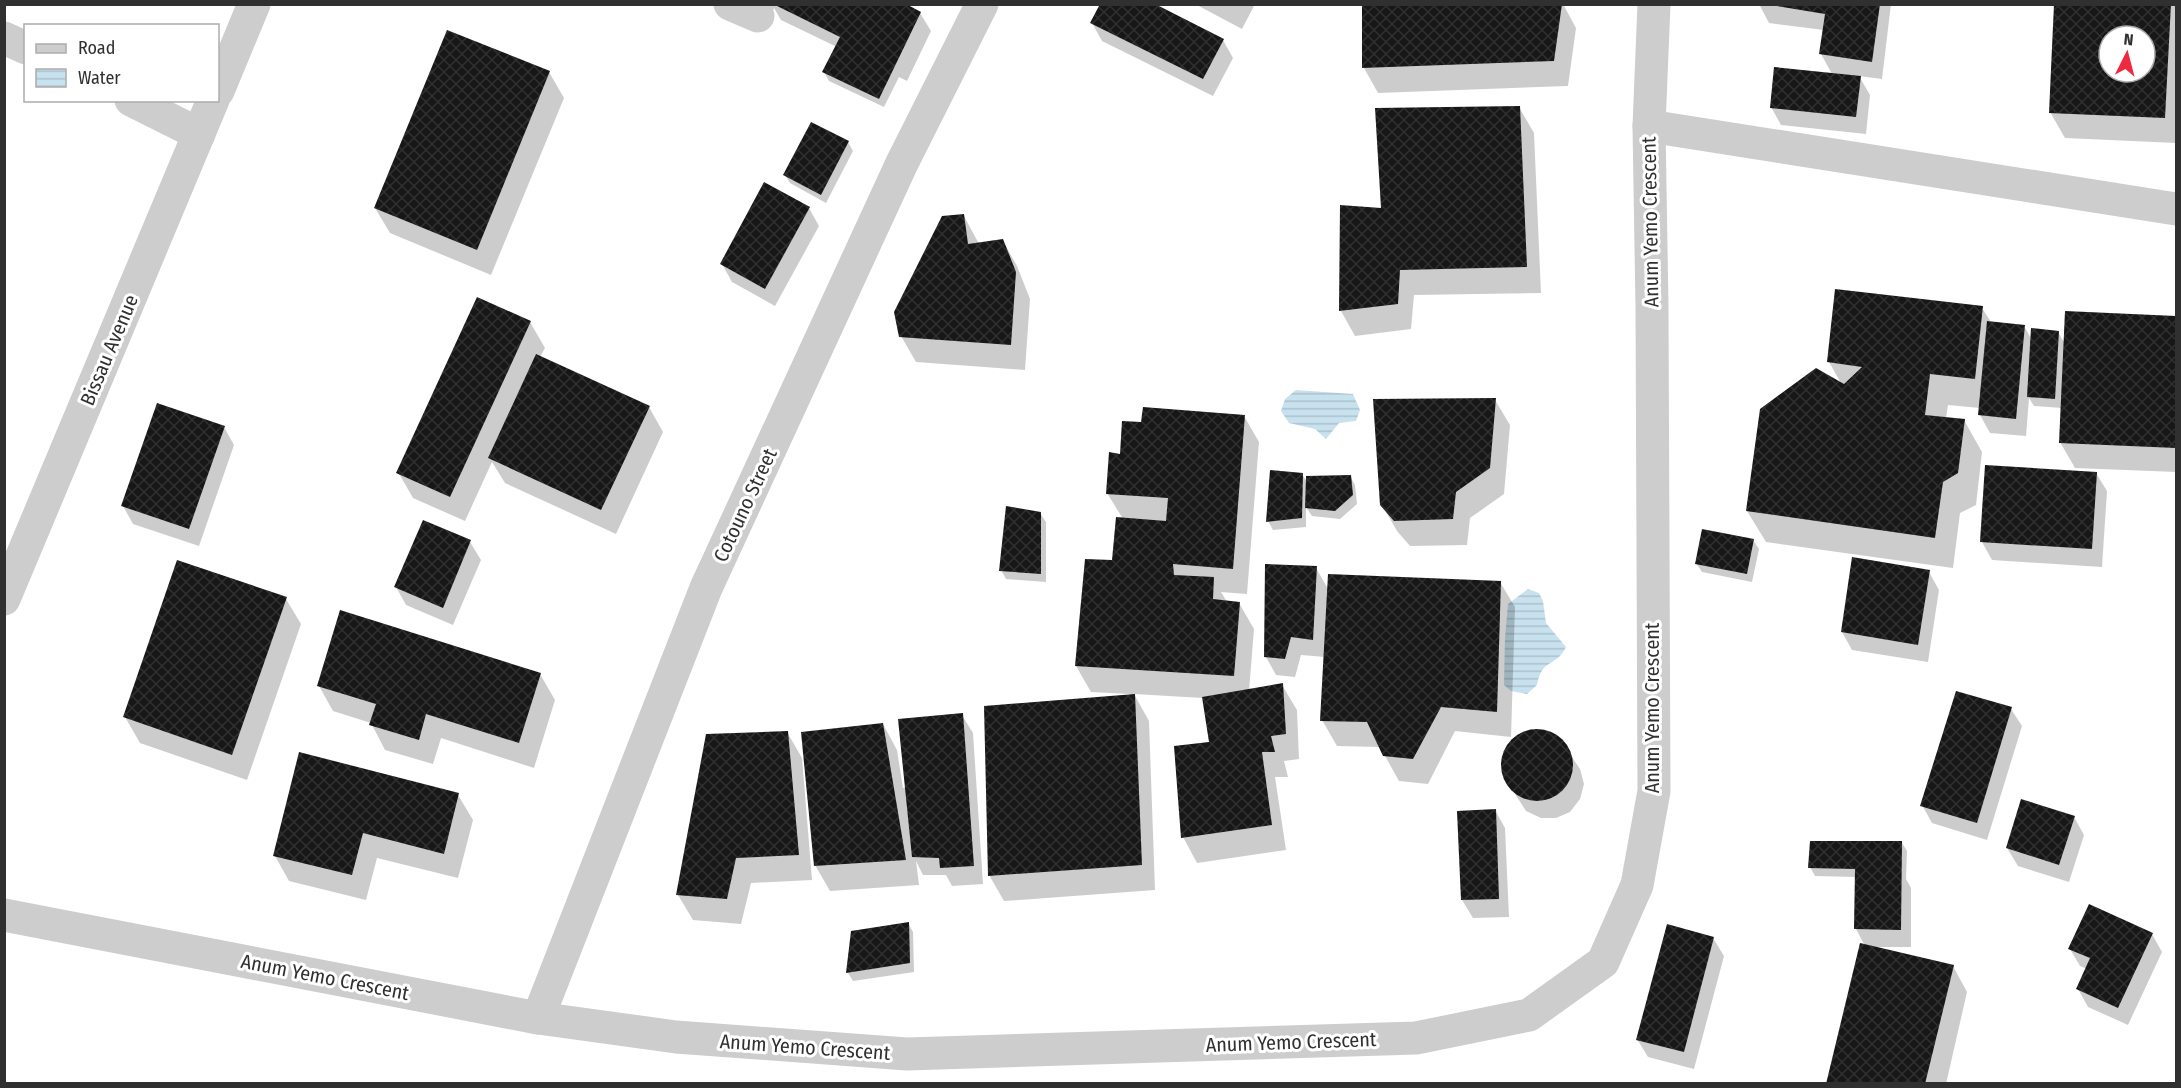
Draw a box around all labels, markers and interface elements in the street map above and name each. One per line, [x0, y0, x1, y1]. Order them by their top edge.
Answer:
legend [24, 24, 219, 102]
north arrow [2097, 24, 2157, 84]
text: N [2123, 30, 2134, 50]
text: Road [78, 37, 115, 59]
text: Water [78, 67, 121, 89]
street label: Anum Yemo Crescent [1637, 136, 1663, 308]
street label: Bissau Avenue [75, 291, 143, 409]
street label: Cotouno Street [708, 444, 782, 566]
street label: Anum Yemo Crescent [1640, 622, 1664, 793]
street label: Anum Yemo Crescent [239, 949, 412, 1005]
street label: Anum Yemo Crescent [1205, 1027, 1377, 1057]
street label: Anum Yemo Crescent [719, 1029, 891, 1065]

